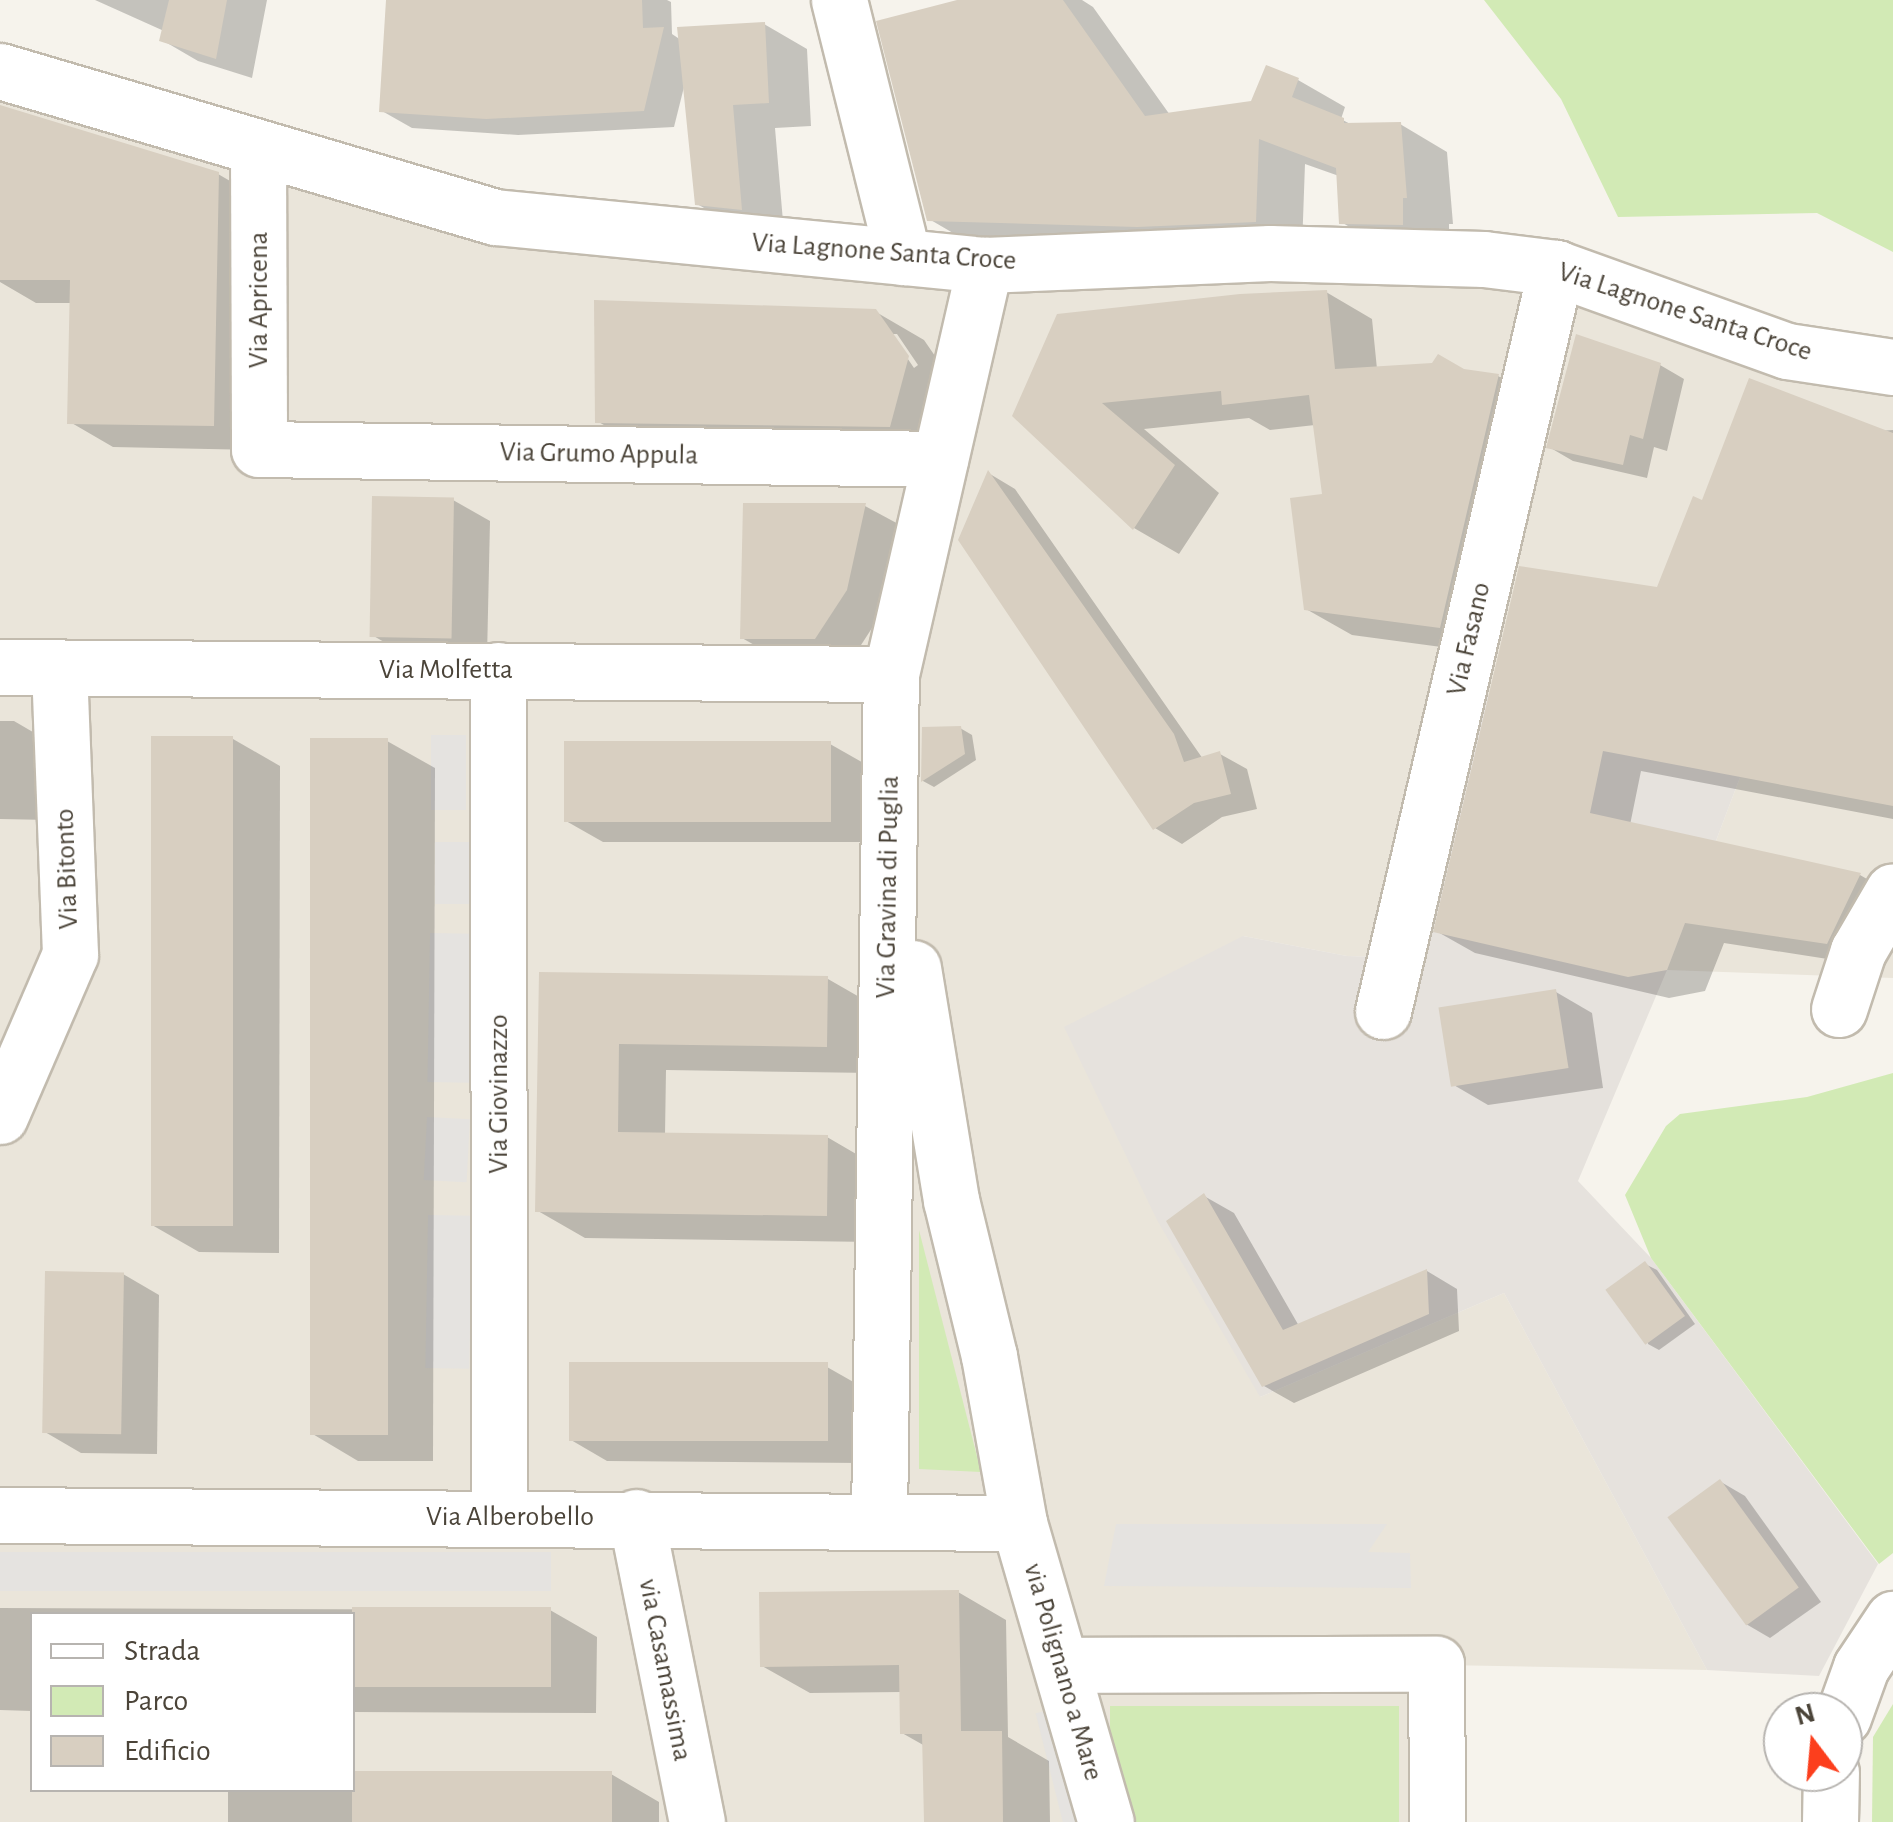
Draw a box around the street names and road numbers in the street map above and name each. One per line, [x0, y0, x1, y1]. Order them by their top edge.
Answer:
street label: Via Lagnone Santa Croce [751, 226, 1017, 278]
street label: Via Apricena [242, 232, 276, 368]
street label: Via Lagnone Santa Croce [1554, 255, 1816, 369]
street label: Via Grumo Appula [500, 435, 698, 473]
street label: Via Fasano [1440, 579, 1498, 699]
street label: Via Molfetta [379, 653, 513, 687]
street label: Via Gravina di Puglia [869, 775, 907, 999]
street label: Via Bitonto [48, 808, 86, 930]
street label: Via Giovinazzo [482, 1014, 516, 1174]
street label: Via Alberobello [426, 1500, 594, 1534]
street label: via Polignano a Mare [1016, 1559, 1110, 1785]
street label: via Casamassima [631, 1576, 699, 1764]

